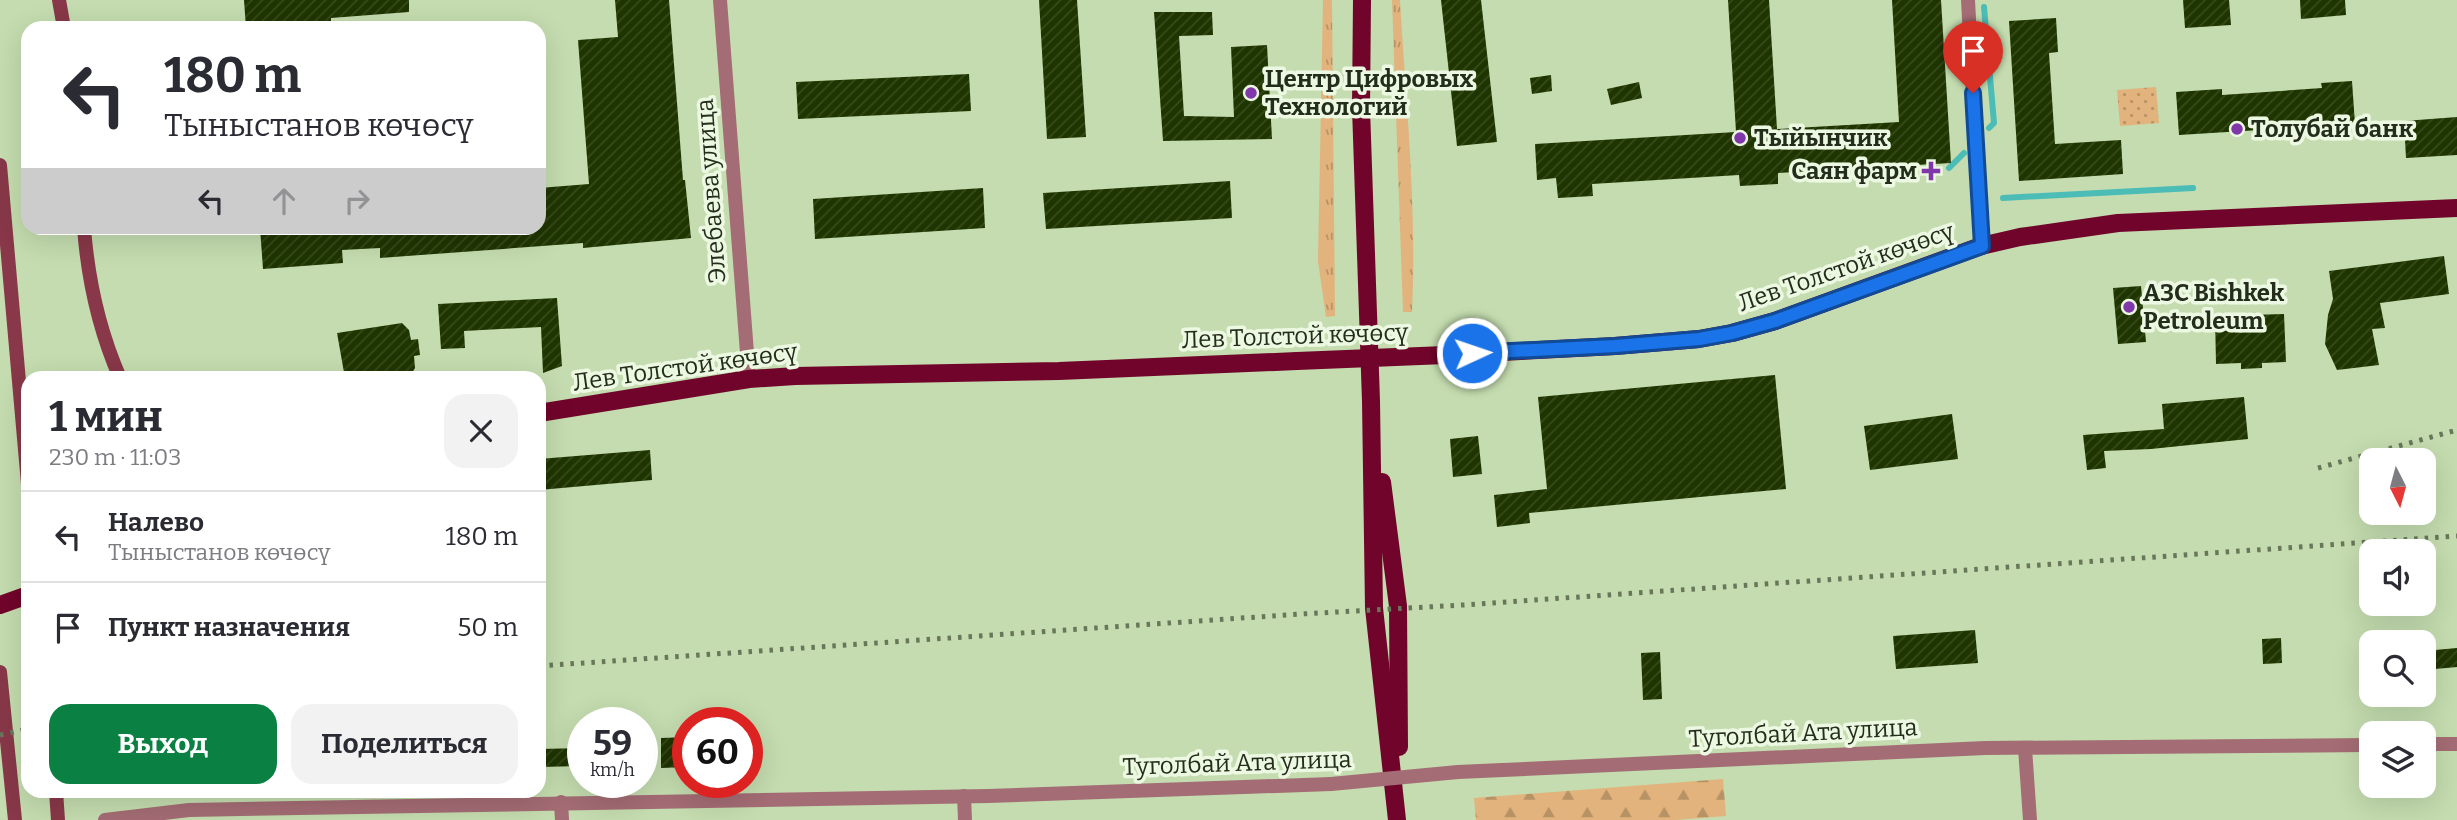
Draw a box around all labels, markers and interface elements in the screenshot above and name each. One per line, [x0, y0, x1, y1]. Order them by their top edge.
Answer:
pin [1943, 21, 2003, 93]
icon: arrive [1954, 32, 1992, 70]
text: 180 m [164, 46, 301, 105]
icon: left [49, 49, 140, 140]
place label: Центр Цифровых Технологий [1265, 65, 1473, 121]
marker: Центр Цифровых Технологий [1243, 85, 1259, 101]
street label: Элебаева улица [691, 98, 731, 284]
text: Тыныстанов көчөсү [164, 106, 473, 144]
place label: Толубай банк [2251, 115, 2413, 143]
marker: Толубай банк [2229, 121, 2245, 137]
place label: Тыйынчик [1754, 124, 1888, 152]
marker: Тыйынчик [1732, 130, 1748, 146]
place label: Саян фарм [1791, 157, 1917, 185]
marker: Саян фарм [1923, 163, 1939, 179]
icon: left [192, 182, 230, 220]
icon: ahead [265, 182, 303, 220]
icon: right [338, 182, 376, 220]
street label: Лев Толстой көчөсү [1734, 217, 1959, 317]
place label: АЗС Bishkek Petroleum [2143, 279, 2285, 335]
marker: АЗС Bishkek Petroleum [2121, 299, 2137, 315]
position arrow [1435, 316, 1509, 390]
street label: Лев Толстой көчөсү [1181, 318, 1410, 354]
street label: Лев Толстой көчөсү [571, 337, 800, 397]
text: 1 мин [49, 392, 163, 442]
button: close [444, 394, 518, 468]
text: 230 m · 11:03 [49, 443, 181, 471]
north arrow [2359, 448, 2436, 525]
map controls [2359, 448, 2436, 798]
text: Налево [108, 507, 204, 538]
icon: left [49, 518, 87, 556]
text: 180 m [445, 521, 518, 552]
text: Тыныстанов көчөсү [108, 538, 330, 566]
button: sound [2359, 539, 2436, 616]
icon: arrive [49, 609, 87, 647]
text: Пункт назначения [108, 612, 350, 643]
text: 50 m [457, 612, 518, 643]
button: search [2359, 630, 2436, 707]
button: Выход [49, 704, 277, 784]
button: Поделиться [291, 704, 518, 784]
speed limit sign: 60 [672, 707, 763, 798]
street label: Туголбай Ата улица [1688, 713, 1918, 753]
button: layers [2359, 721, 2436, 798]
text: 59 [593, 722, 632, 764]
street label: Туголбай Ата улица [1122, 745, 1352, 781]
text: km/h [590, 759, 635, 781]

